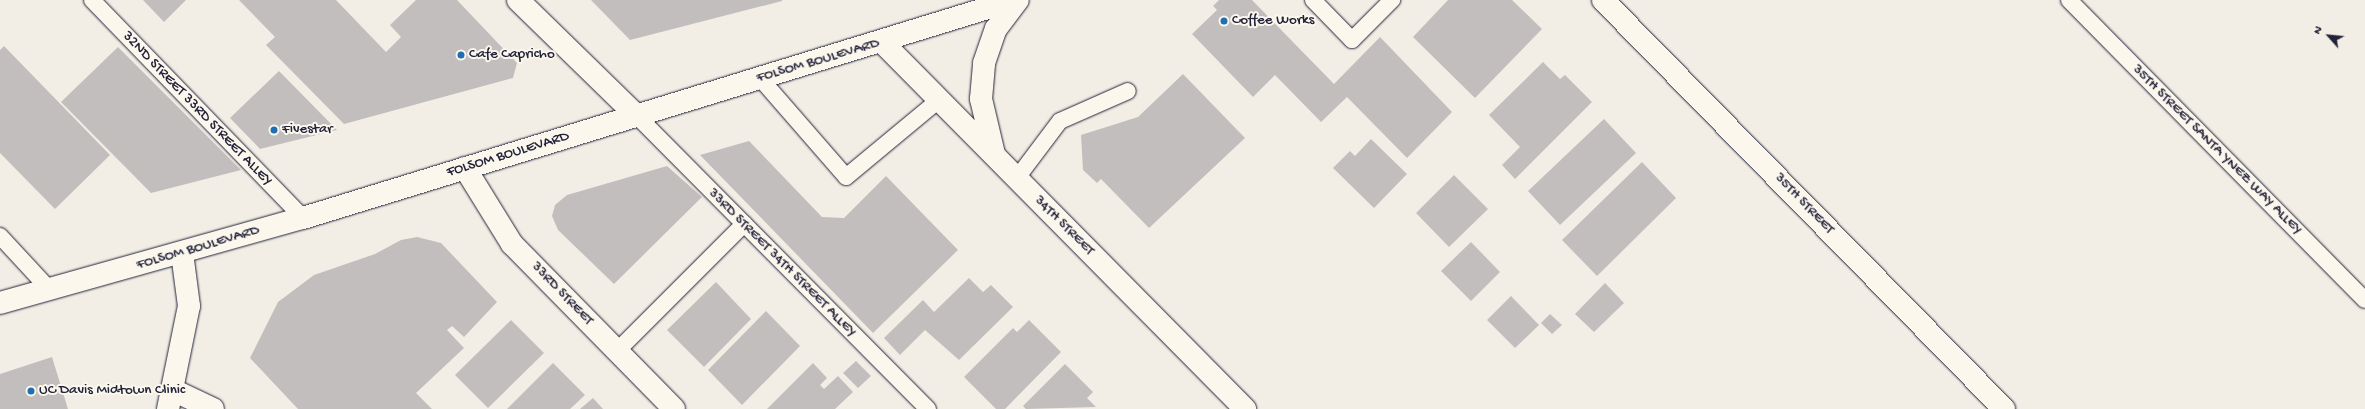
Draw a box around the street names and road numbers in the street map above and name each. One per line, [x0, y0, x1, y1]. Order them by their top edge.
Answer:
street label: 32ND STREET 33RD STREET ALLEY [118, 28, 276, 190]
street label: FOLSOM BOULEVARD [754, 35, 882, 87]
street label: 35TH STREET SANTA YNEZ WAY ALLEY [2128, 61, 2306, 239]
street label: FOLSOM BOULEVARD [445, 128, 571, 182]
street label: 35TH STREET [1770, 169, 1838, 239]
street label: 33RD STREET 34TH STREET ALLEY [704, 185, 860, 341]
street label: 34TH STREET [1030, 192, 1098, 260]
street label: FOLSOM BOULEVARD [134, 222, 262, 274]
street label: 33RD STREET [527, 258, 597, 330]

